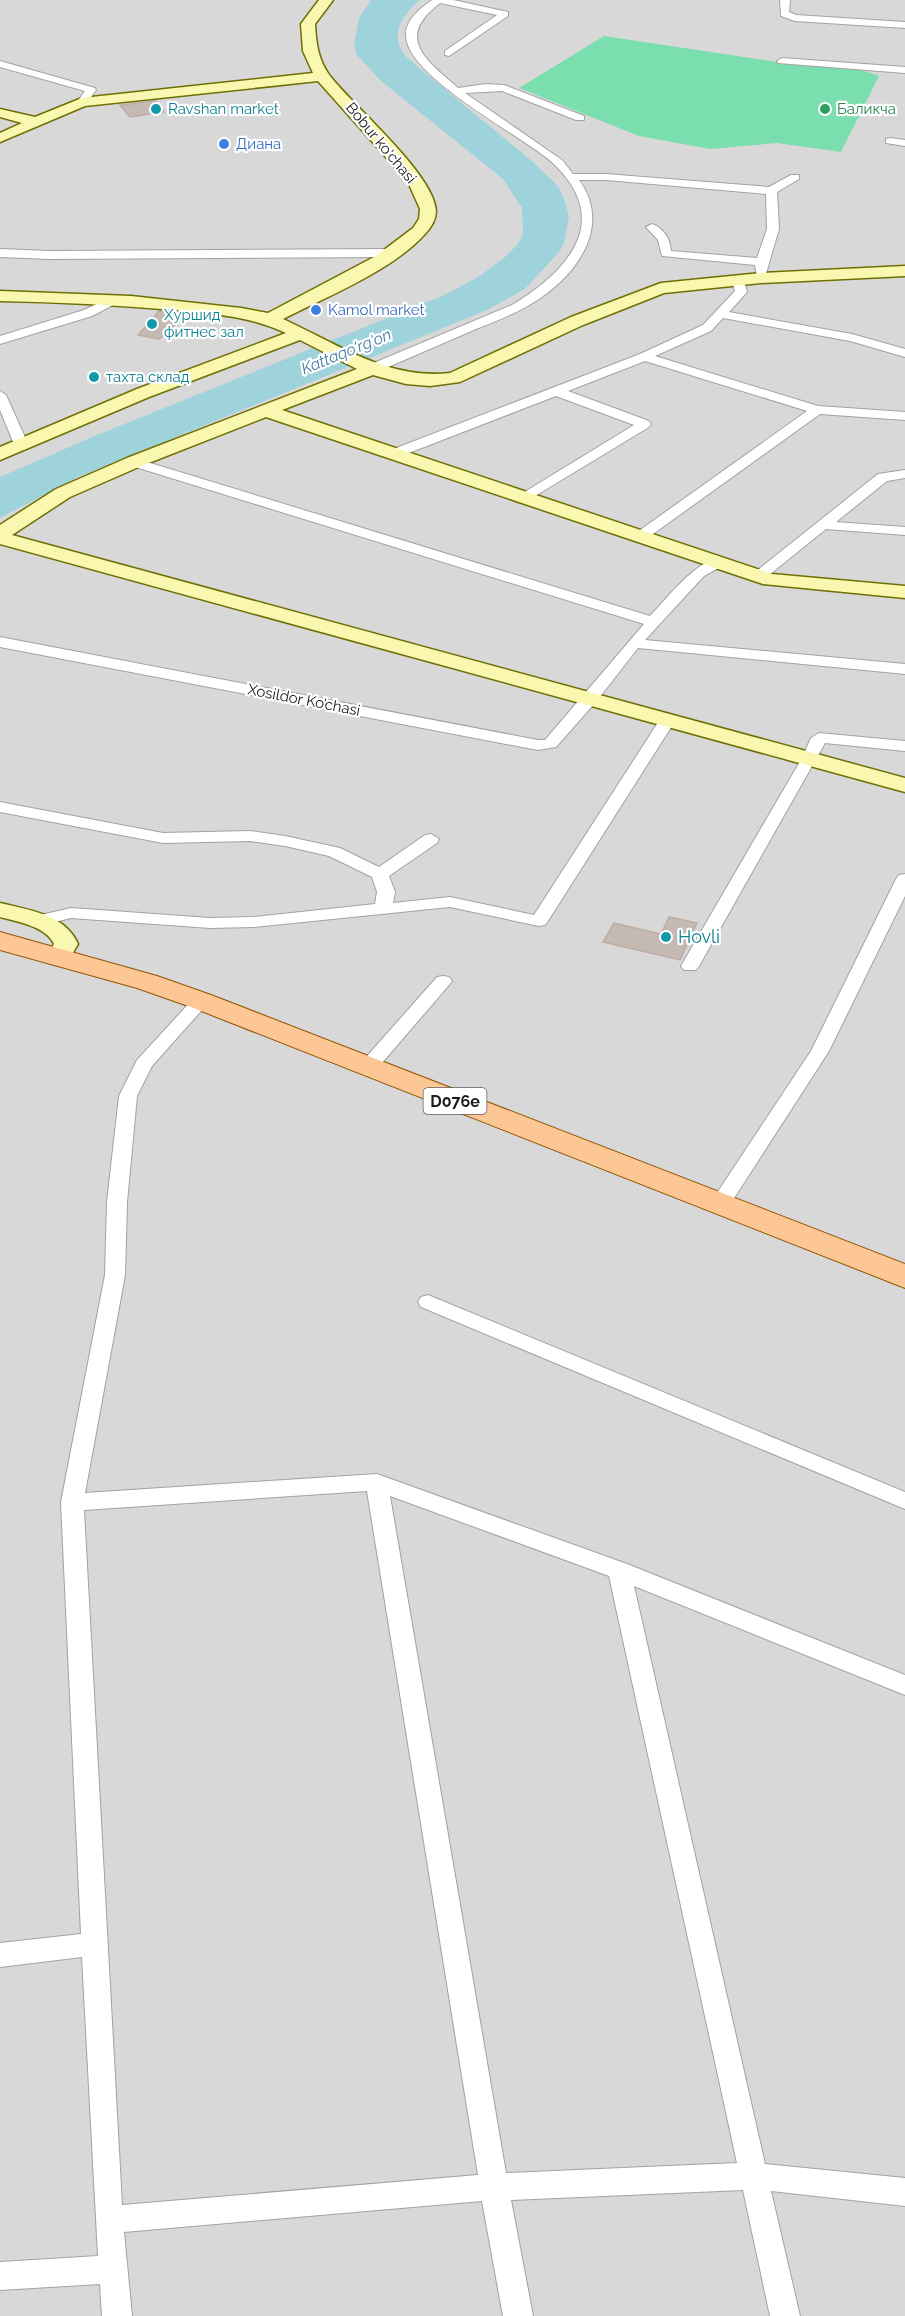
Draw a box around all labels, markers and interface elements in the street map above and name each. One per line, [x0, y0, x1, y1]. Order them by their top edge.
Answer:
street label: Bobur ko'chasi [342, 99, 420, 187]
place label: Ravshan market [168, 100, 279, 118]
place label: Баликча [837, 100, 896, 118]
marker: Ravshan market [149, 102, 163, 116]
marker: Баликча [818, 102, 832, 116]
place label: Диана [236, 135, 281, 153]
marker: Диана [217, 137, 231, 151]
place label: Kamol market [328, 301, 425, 319]
marker: Kamol market [309, 303, 323, 317]
place label: Хуршид фитнес зал [164, 306, 244, 341]
marker: Хуршид фитнес зал [145, 317, 159, 331]
water label: Kattaqo'rg'on [298, 325, 394, 378]
place label: тахта склад [106, 368, 190, 386]
marker: тахта склад [87, 370, 101, 384]
street label: Xosildor Ko’chasi [246, 680, 362, 720]
place label: Hovli [678, 926, 720, 947]
marker: Hovli [659, 930, 673, 944]
road number: D076e [424, 1088, 486, 1114]

